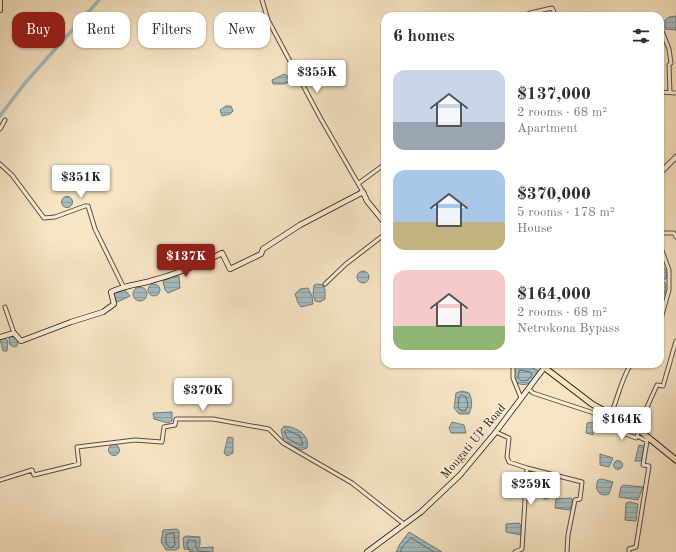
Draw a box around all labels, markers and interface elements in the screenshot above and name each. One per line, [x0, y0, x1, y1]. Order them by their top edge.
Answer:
chip: Buy [12, 12, 65, 48]
chip: Rent [73, 12, 130, 48]
chip: Filters [138, 12, 206, 48]
chip: New [214, 12, 270, 48]
icon: filters [630, 25, 652, 47]
text: 6 homes [393, 28, 455, 45]
pin: $355K [289, 60, 345, 94]
text: $355K [297, 66, 337, 79]
icon: home [425, 86, 473, 134]
text: $137,000 [517, 86, 591, 103]
text: 2 rooms · 68 m² [517, 106, 607, 119]
text: Apartment [517, 122, 578, 135]
pin: $351K [53, 165, 109, 199]
text: $351K [61, 171, 101, 184]
icon: home [425, 186, 473, 234]
text: $370,000 [517, 186, 591, 203]
text: 5 rooms · 178 m² [517, 206, 615, 219]
text: House [517, 222, 552, 235]
pin: $137K [158, 244, 214, 278]
text: $137K [166, 250, 206, 263]
icon: home [425, 286, 473, 334]
text: $164,000 [517, 286, 591, 303]
text: 2 rooms · 68 m² [517, 306, 607, 319]
text: Netrokona Bypass [517, 322, 620, 335]
pin: $370K [175, 378, 231, 412]
text: $370K [183, 384, 223, 397]
street label: Mougati UP Road [439, 402, 508, 481]
pin: $164K [594, 407, 650, 441]
text: $164K [602, 413, 642, 426]
pin: $259K [503, 472, 559, 506]
text: $259K [511, 478, 551, 491]

